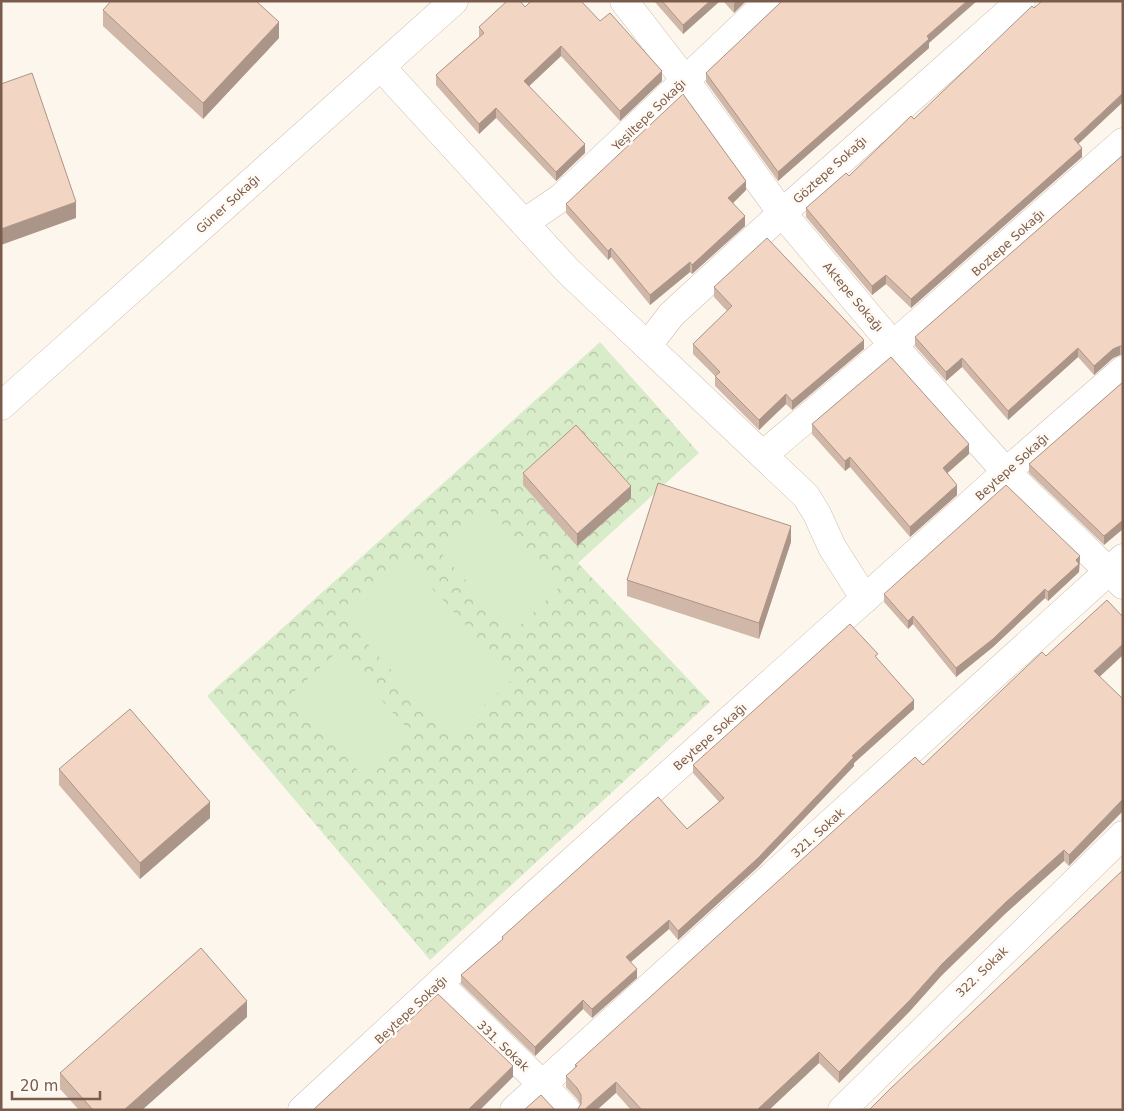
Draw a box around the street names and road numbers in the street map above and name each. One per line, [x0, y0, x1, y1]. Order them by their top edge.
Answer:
street label: Yeşiltepe Sokağı [609, 76, 689, 154]
street label: Göztepe Sokağı [790, 133, 870, 207]
street label: Güner Sokağı [193, 172, 263, 236]
street label: Boztepe Sokağı [969, 207, 1047, 279]
street label: Aktepe Sokağı [820, 260, 886, 334]
street label: Beytepe Sokağı [973, 430, 1051, 504]
street label: Beytepe Sokağı [671, 700, 749, 774]
street label: 321. Sokak [789, 806, 847, 860]
street label: 322. Sokak [953, 944, 1011, 1000]
street label: Beytepe Sokağı [372, 973, 450, 1047]
street label: 331. Sokak [474, 1018, 532, 1074]

